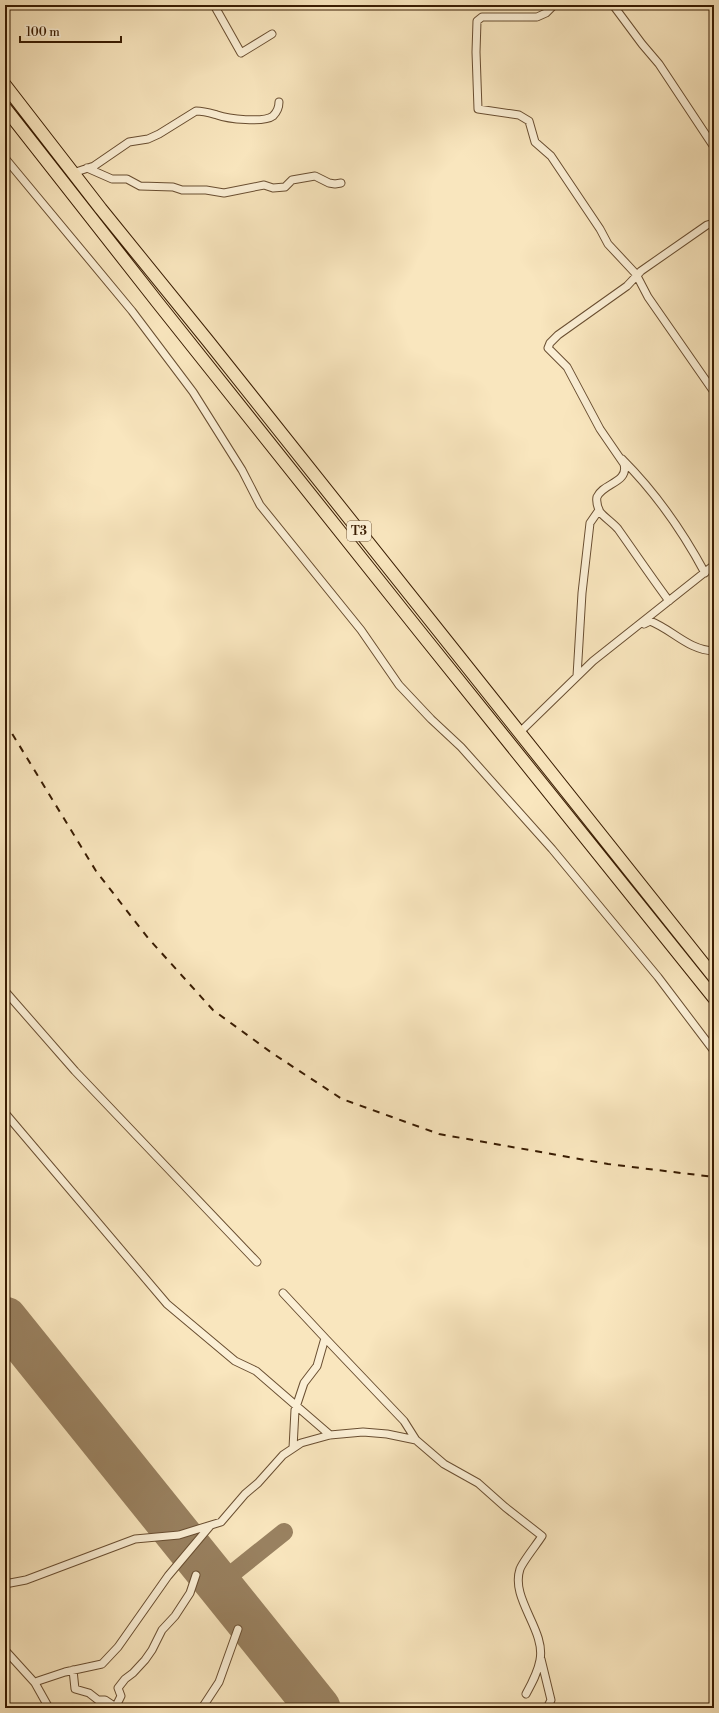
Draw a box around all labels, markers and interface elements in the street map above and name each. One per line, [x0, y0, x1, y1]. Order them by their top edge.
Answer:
scale bar [20, 18, 121, 44]
text: 100 m [26, 25, 60, 40]
road number: T3 [347, 521, 371, 541]

